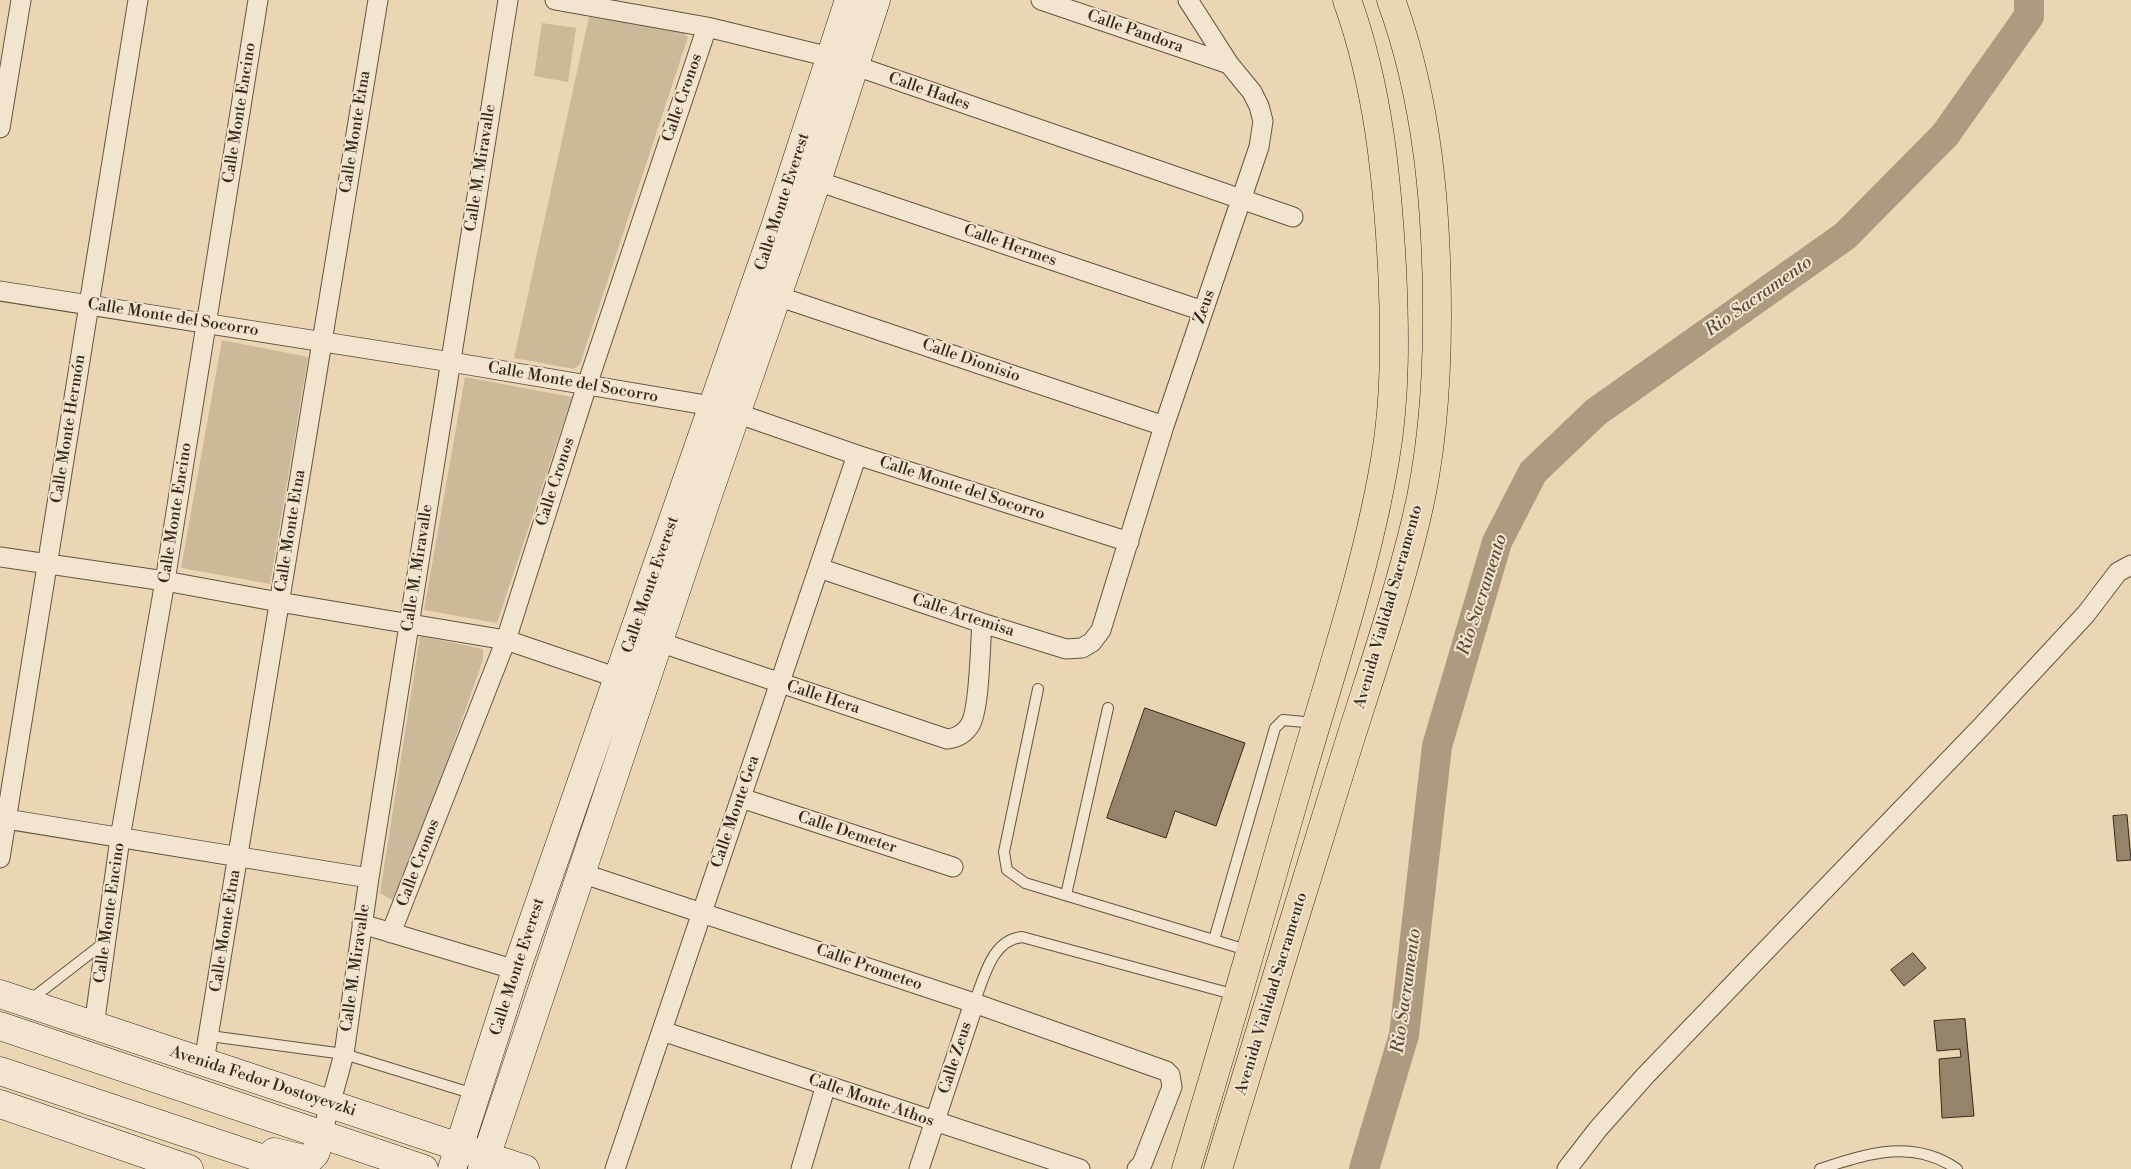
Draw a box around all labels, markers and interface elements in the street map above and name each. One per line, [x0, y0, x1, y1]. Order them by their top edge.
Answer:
street label: Calle Pandora [1084, 7, 1186, 57]
street label: Calle Monte Encino [219, 41, 261, 185]
street label: Calle Cronos [659, 51, 707, 145]
street label: Calle Monte Etna [337, 69, 375, 195]
street label: Calle Hades [886, 69, 972, 115]
street label: Calle M. Miravalle [461, 103, 501, 233]
street label: Calle Monte Everest [752, 131, 814, 273]
street label: Calle Hermes [961, 221, 1059, 271]
water label: Rio Sacramento [1701, 252, 1817, 342]
street label: Zeus [1190, 288, 1220, 326]
street label: Calle Monte del Socorro [86, 295, 260, 341]
street label: Calle Dionisio [919, 335, 1023, 387]
street label: Calle Monte Hermón [48, 353, 90, 505]
street label: Calle Monte del Socorro [486, 359, 660, 407]
street label: Calle Cronos [533, 435, 579, 529]
street label: Calle Monte Encino [155, 441, 197, 585]
street label: Calle Monte del Socorro [877, 453, 1047, 525]
street label: Calle Monte Etna [272, 468, 310, 594]
street label: Calle M. Miravalle [398, 503, 438, 633]
street label: Avenida Vialidad Sacramento [1351, 503, 1427, 711]
street label: Calle Monte Everest [619, 514, 683, 656]
water label: Rio Sacramento [1453, 532, 1513, 658]
street label: Calle Artemisa [909, 590, 1017, 642]
street label: Calle Hera [784, 677, 862, 719]
street label: Calle Monte Gea [708, 753, 764, 871]
street label: Calle Demeter [795, 808, 899, 858]
street label: Calle Cronos [394, 817, 444, 909]
street label: Calle Monte Encino [91, 841, 129, 985]
street label: Calle Monte Etna [207, 868, 245, 994]
street label: Avenida Vialidad Sacramento [1232, 890, 1312, 1098]
street label: Calle Monte Everest [487, 896, 549, 1038]
street label: Calle M. Miravalle [338, 903, 374, 1033]
water label: Rio Sacramento [1388, 927, 1426, 1055]
street label: Calle Prometeo [813, 941, 925, 995]
street label: Calle Zeus [935, 1020, 977, 1096]
street label: Avenida Fedor Dostoyevzki [167, 1043, 359, 1121]
street label: Calle Monte Athos [806, 1070, 936, 1132]

